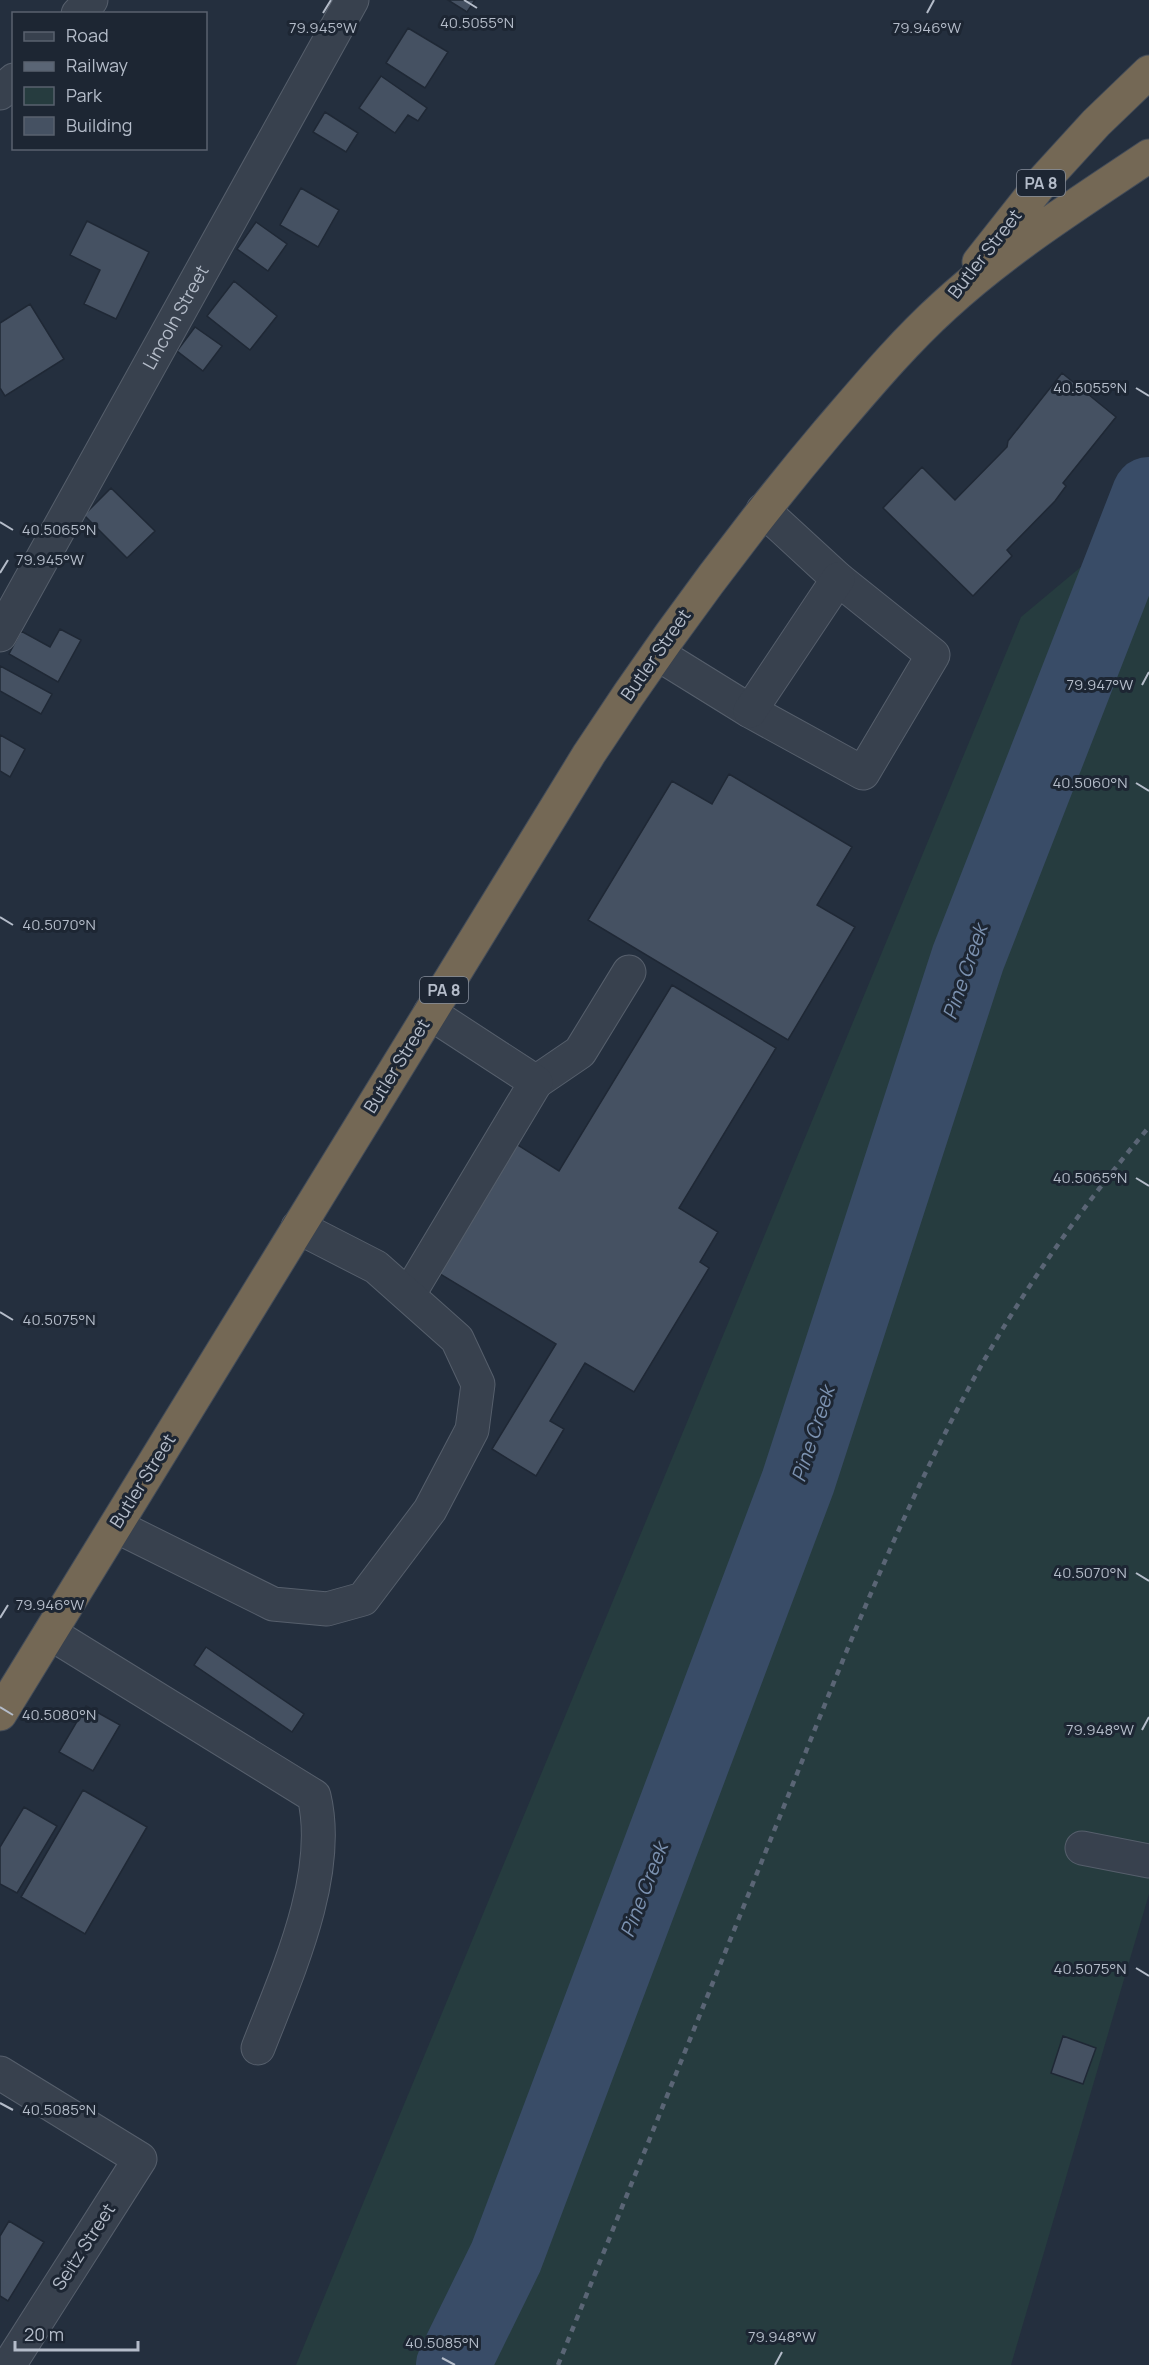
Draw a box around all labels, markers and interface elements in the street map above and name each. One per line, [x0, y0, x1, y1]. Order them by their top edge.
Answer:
legend [12, 12, 207, 150]
text: 40.5055°N [440, 12, 514, 33]
text: 79.945°W [289, 17, 357, 38]
text: 79.946°W [893, 17, 961, 38]
text: Road [66, 23, 109, 47]
text: Railway [66, 53, 128, 77]
text: Park [66, 83, 103, 107]
text: Building [66, 113, 132, 137]
road number: PA 8 [1017, 170, 1065, 196]
street label: Butler Street [942, 204, 1026, 303]
street label: Lincoln Street [137, 261, 214, 374]
text: 40.5055°N [1053, 377, 1127, 398]
text: 40.5065°N [22, 519, 96, 540]
text: 79.945°W [16, 549, 84, 570]
street label: Butler Street [615, 604, 696, 705]
text: 79.947°W [1067, 674, 1133, 695]
text: 40.5060°N [1052, 772, 1128, 793]
text: 40.5070°N [22, 914, 96, 935]
water label: Pine Creek [936, 918, 994, 1023]
road number: PA 8 [420, 977, 468, 1003]
street label: Butler Street [358, 1014, 435, 1117]
text: 40.5065°N [1053, 1167, 1127, 1188]
text: 40.5075°N [23, 1309, 95, 1330]
water label: Pine Creek [784, 1380, 842, 1485]
street label: Butler Street [104, 1429, 181, 1532]
text: 40.5070°N [1053, 1562, 1127, 1583]
text: 79.946°W [16, 1594, 84, 1615]
text: 40.5080°N [22, 1704, 96, 1725]
text: 79.948°W [1066, 1719, 1134, 1740]
water label: Pine Creek [613, 1836, 675, 1941]
text: 40.5075°N [1054, 1958, 1126, 1979]
text: 40.5085°N [22, 2099, 96, 2120]
street label: Seitz Street [46, 2198, 120, 2295]
scale bar [15, 2314, 138, 2352]
text: 20 m [24, 2322, 64, 2346]
text: 79.948°W [748, 2326, 816, 2347]
text: 40.5085°N [405, 2332, 479, 2353]

